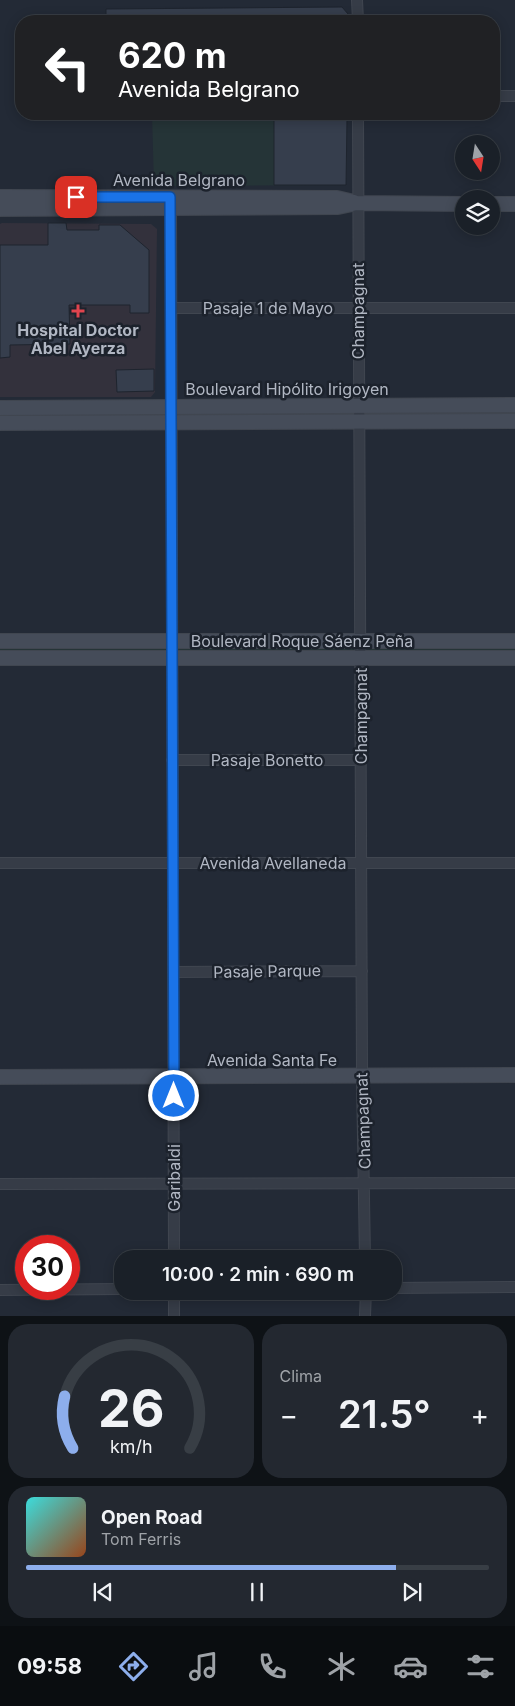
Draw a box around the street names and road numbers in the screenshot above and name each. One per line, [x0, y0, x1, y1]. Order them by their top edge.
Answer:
street label: Avenida Belgrano [113, 170, 245, 190]
street label: Champagnat [348, 263, 368, 359]
street label: Pasaje 1 de Mayo [203, 298, 333, 318]
street label: Boulevard Hipólito Irigoyen [185, 379, 389, 399]
street label: Boulevard Roque Sáenz Peña [191, 631, 413, 651]
street label: Champagnat [351, 668, 371, 764]
street label: Pasaje Bonetto [211, 750, 323, 770]
street label: Avenida Avellaneda [200, 853, 346, 873]
street label: Pasaje Parque [213, 960, 321, 982]
street label: Avenida Santa Fe [207, 1050, 337, 1070]
street label: Champagnat [351, 1072, 375, 1170]
street label: Garibaldi [164, 1144, 184, 1212]

